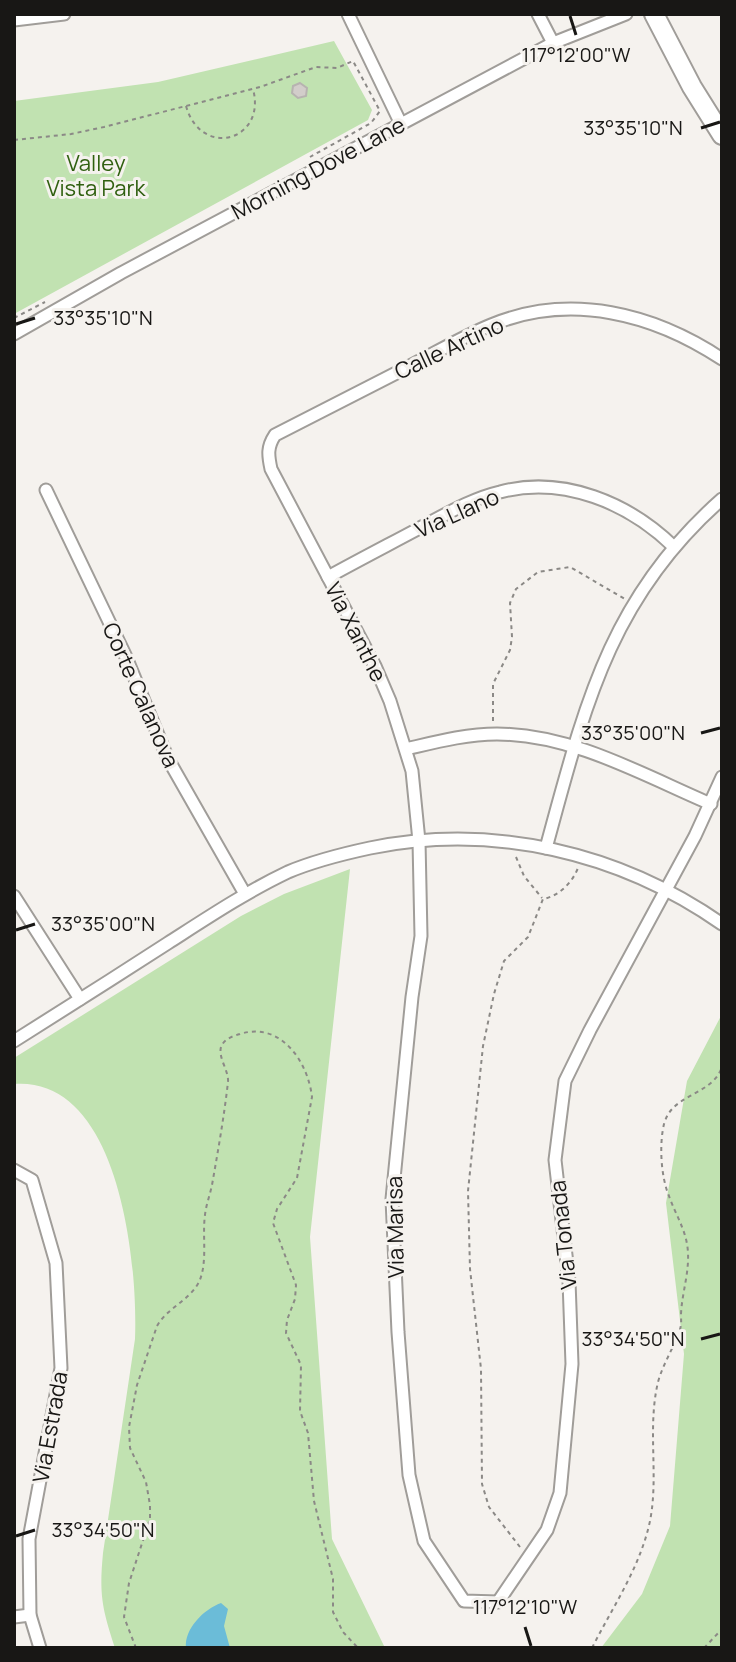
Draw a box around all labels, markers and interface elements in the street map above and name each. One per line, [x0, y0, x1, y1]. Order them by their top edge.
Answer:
text: 117°12'00"W [521, 41, 631, 68]
street label: Morning Dove Lane [226, 109, 410, 226]
text: 33°35'10"N [583, 114, 683, 141]
park label: Valley Vista Park [47, 148, 146, 203]
text: 33°35'10"N [53, 304, 153, 331]
street label: Calle Artino [389, 310, 509, 386]
street label: Via Llano [410, 481, 504, 545]
street label: Via Xanthe [318, 577, 394, 687]
street label: Corte Calanova [96, 618, 186, 772]
text: 33°35'00"N [581, 719, 685, 746]
text: 33°35'00"N [51, 910, 155, 937]
street label: Via Marisa [379, 1176, 411, 1278]
street label: Via Tonada [542, 1179, 584, 1291]
text: 33°34'50"N [582, 1325, 684, 1352]
street label: Via Estrada [25, 1369, 75, 1485]
text: 33°34'50"N [52, 1516, 154, 1543]
text: 117°12'10"W [473, 1593, 578, 1620]

